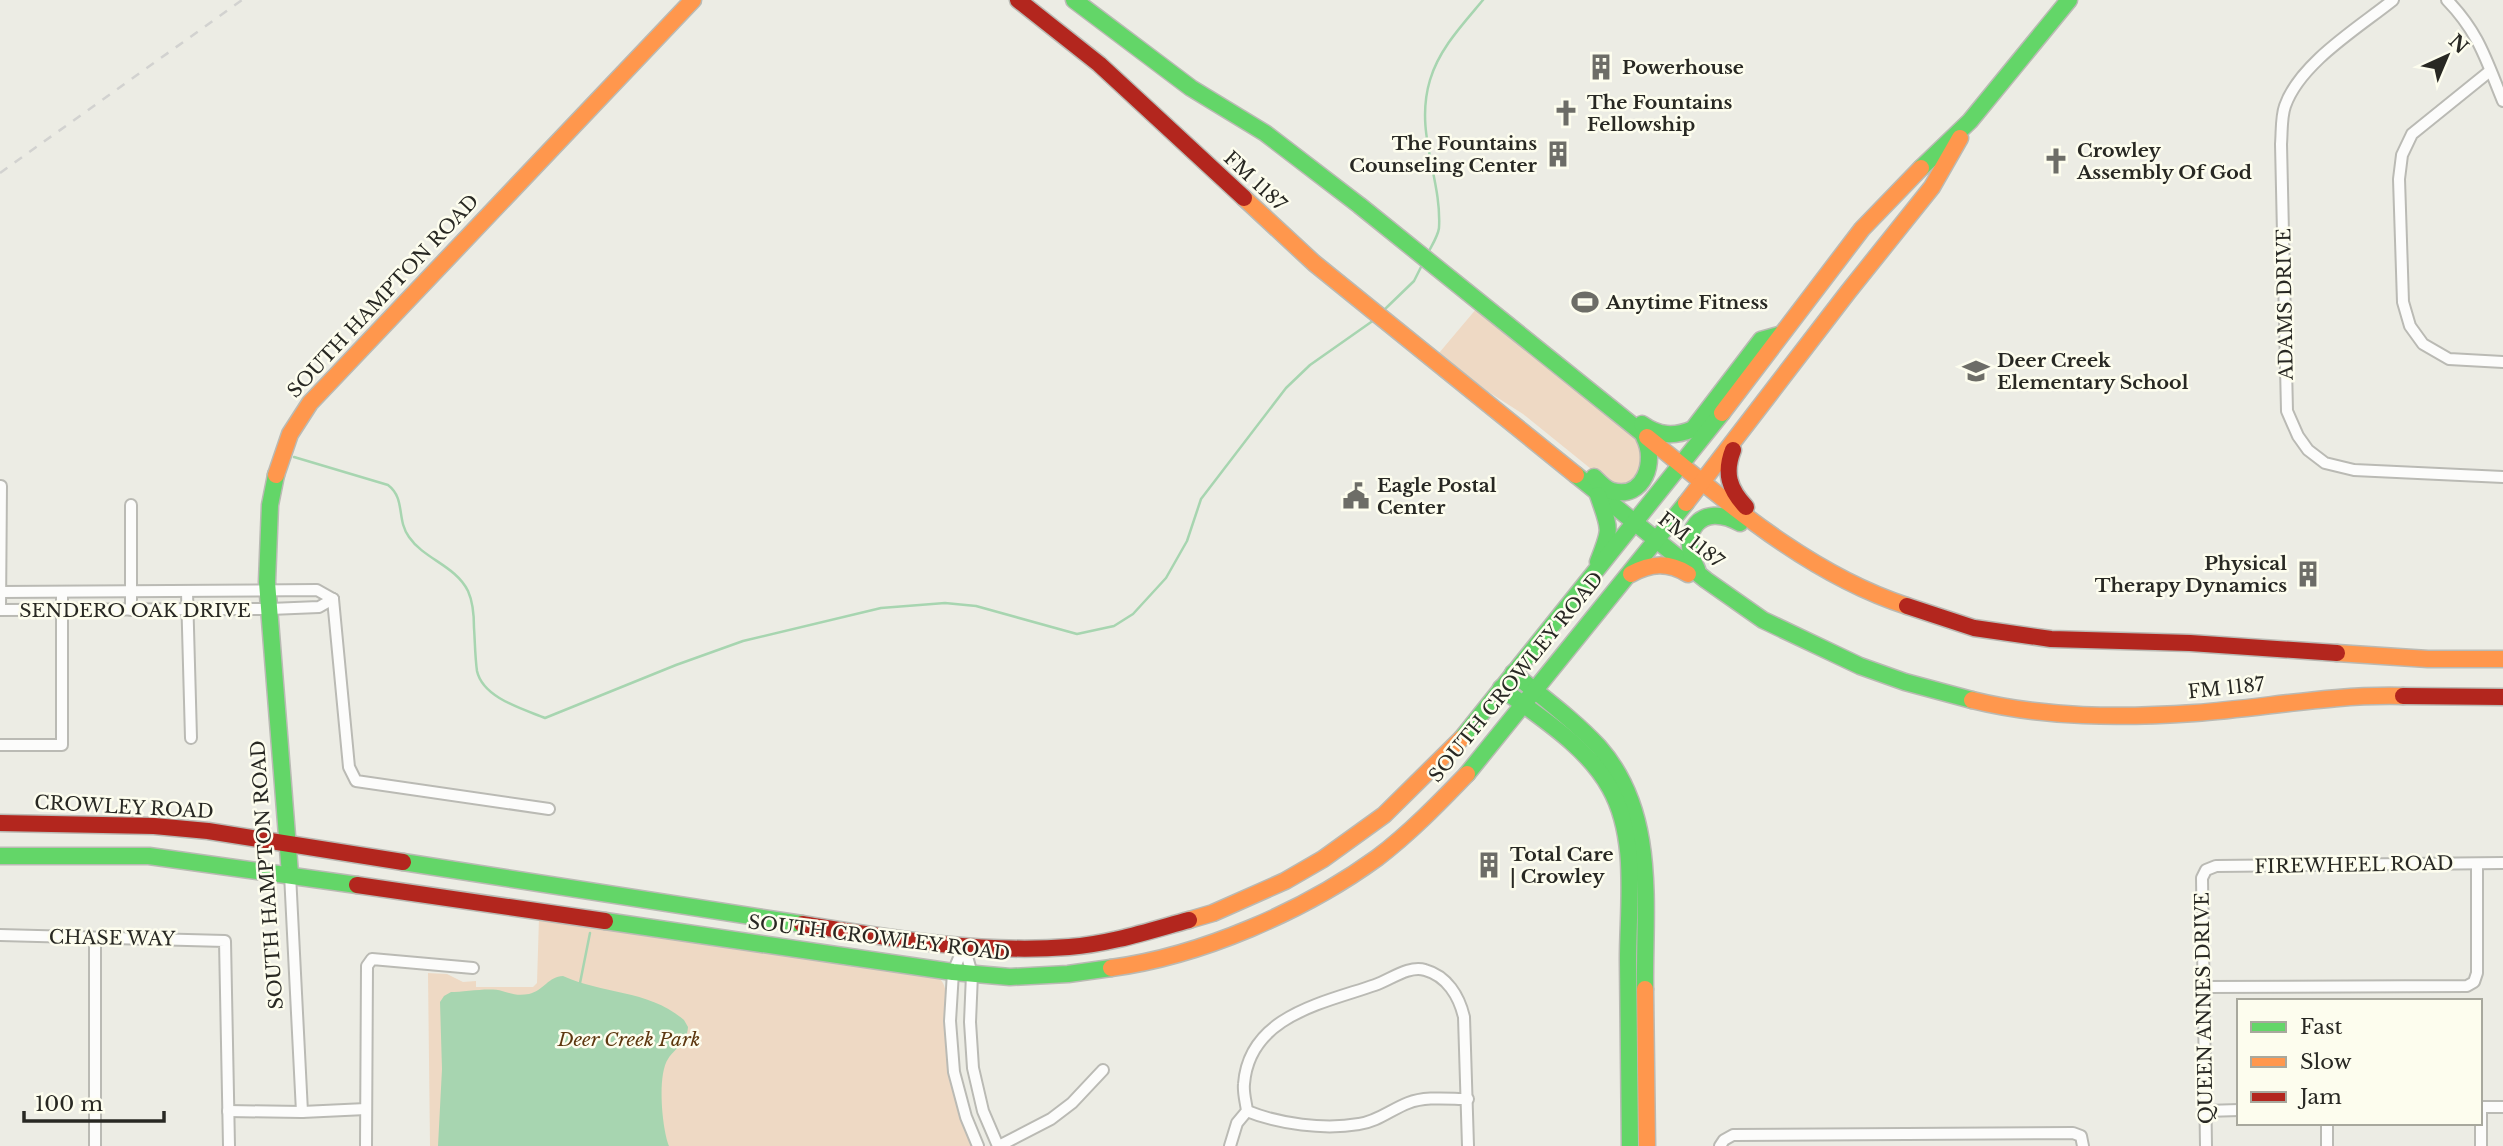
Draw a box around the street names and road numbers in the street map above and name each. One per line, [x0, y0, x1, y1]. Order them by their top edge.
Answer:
street label: FM 1187 [1219, 146, 1291, 216]
street label: SOUTH HAMPTON ROAD [283, 190, 483, 402]
street label: ADAMS DRIVE [2272, 228, 2298, 381]
street label: FM 1187 [1654, 507, 1729, 573]
street label: SOUTH CROWLEY ROAD [1424, 567, 1608, 787]
street label: SENDERO OAK DRIVE [19, 599, 251, 622]
street label: FM 1187 [2187, 672, 2266, 703]
street label: SOUTH HAMPTON ROAD [246, 740, 288, 1010]
street label: CROWLEY ROAD [34, 791, 214, 823]
street label: FIREWHEEL ROAD [2254, 852, 2454, 878]
street label: QUEEN ANNES DRIVE [2190, 892, 2218, 1124]
street label: SOUTH CROWLEY ROAD [747, 910, 1011, 966]
street label: CHASE WAY [49, 925, 175, 951]

